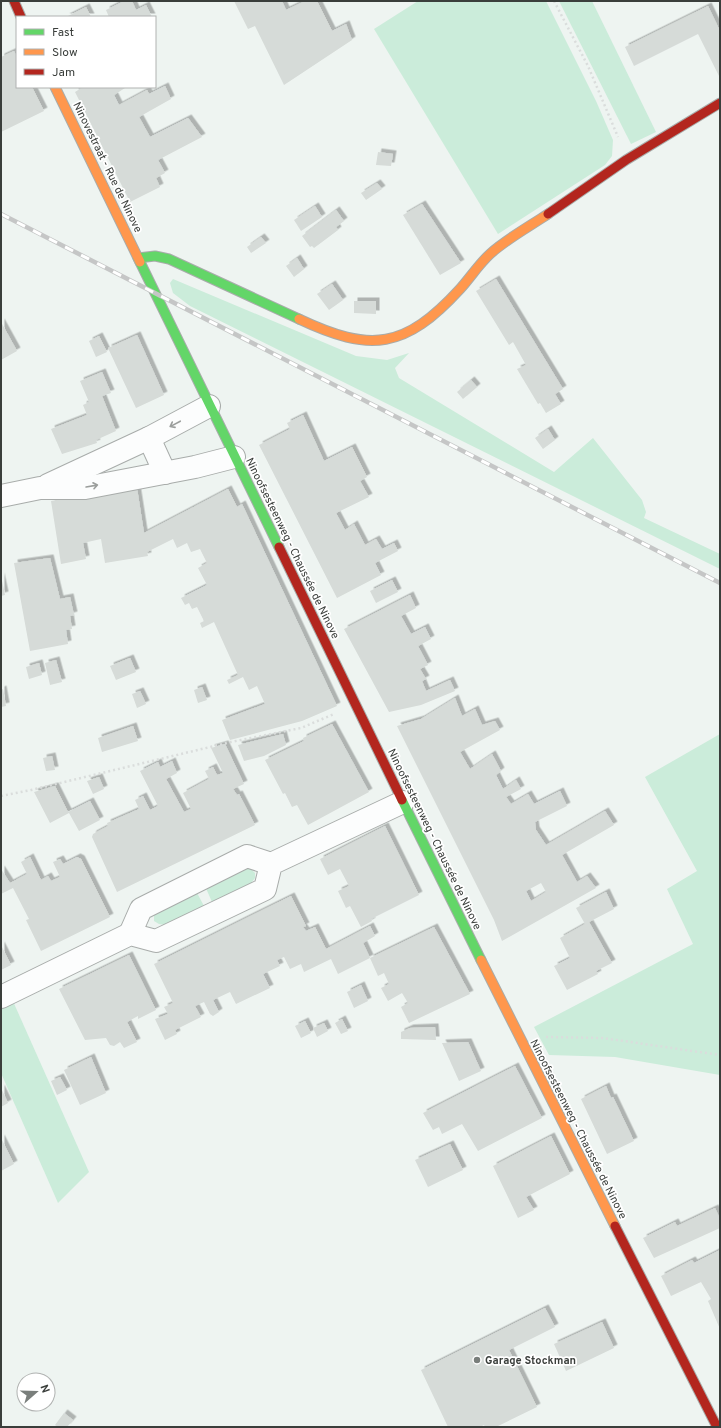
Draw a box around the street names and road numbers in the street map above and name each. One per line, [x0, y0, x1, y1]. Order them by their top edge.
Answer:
street label: Ninovestraat - Rue de Ninove [69, 100, 145, 235]
street label: Ninoofsesteenweg - Chaussée de Ninove [242, 456, 342, 641]
street label: Ninoofsesteenweg - Chaussée de Ninove [384, 747, 484, 932]
street label: Ninoofsesteenweg - Chaussée de Ninove [527, 1037, 630, 1222]

